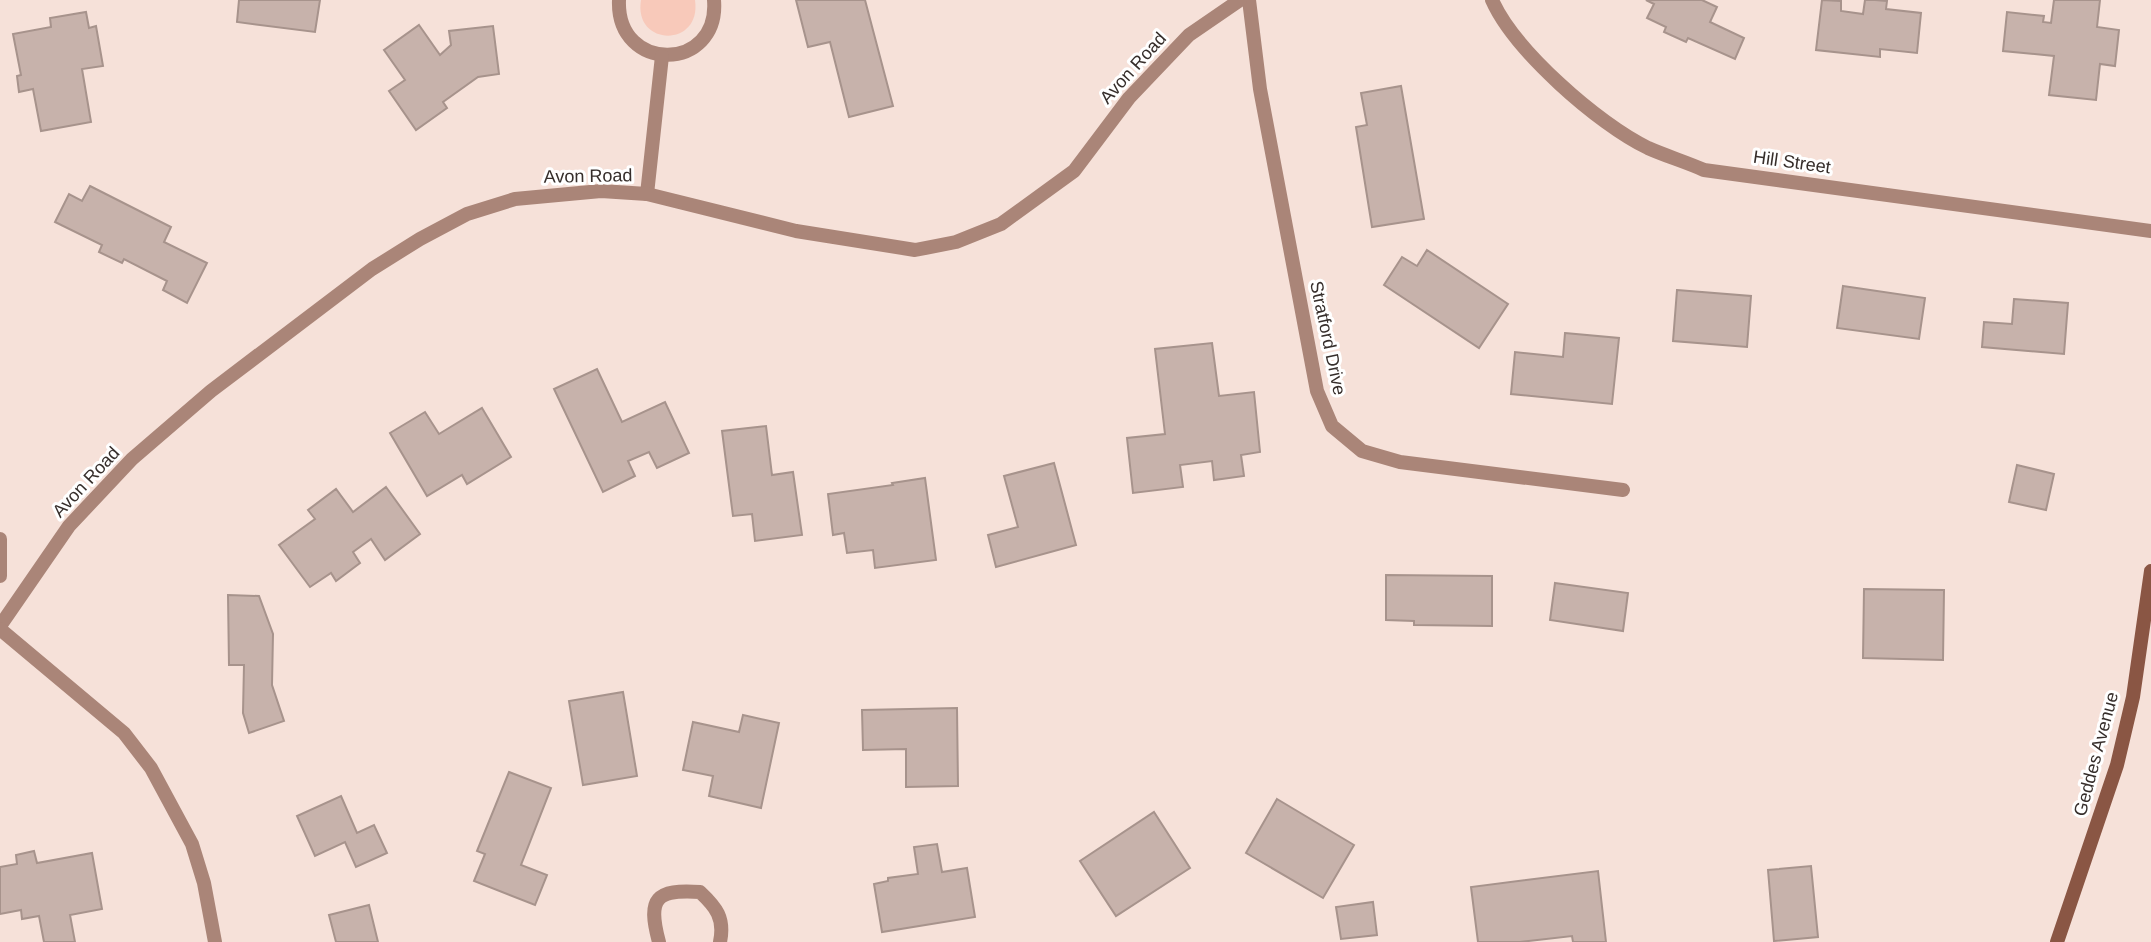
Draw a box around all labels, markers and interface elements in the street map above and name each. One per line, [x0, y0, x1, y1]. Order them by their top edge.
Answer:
street label: Avon Road [1096, 28, 1170, 108]
street label: Hill Street [1752, 147, 1832, 177]
street label: Avon Road [543, 165, 633, 187]
street label: Stratford Drive [1306, 279, 1350, 397]
street label: Avon Road [48, 443, 124, 521]
street label: Geddes Avenue [2070, 690, 2122, 818]

